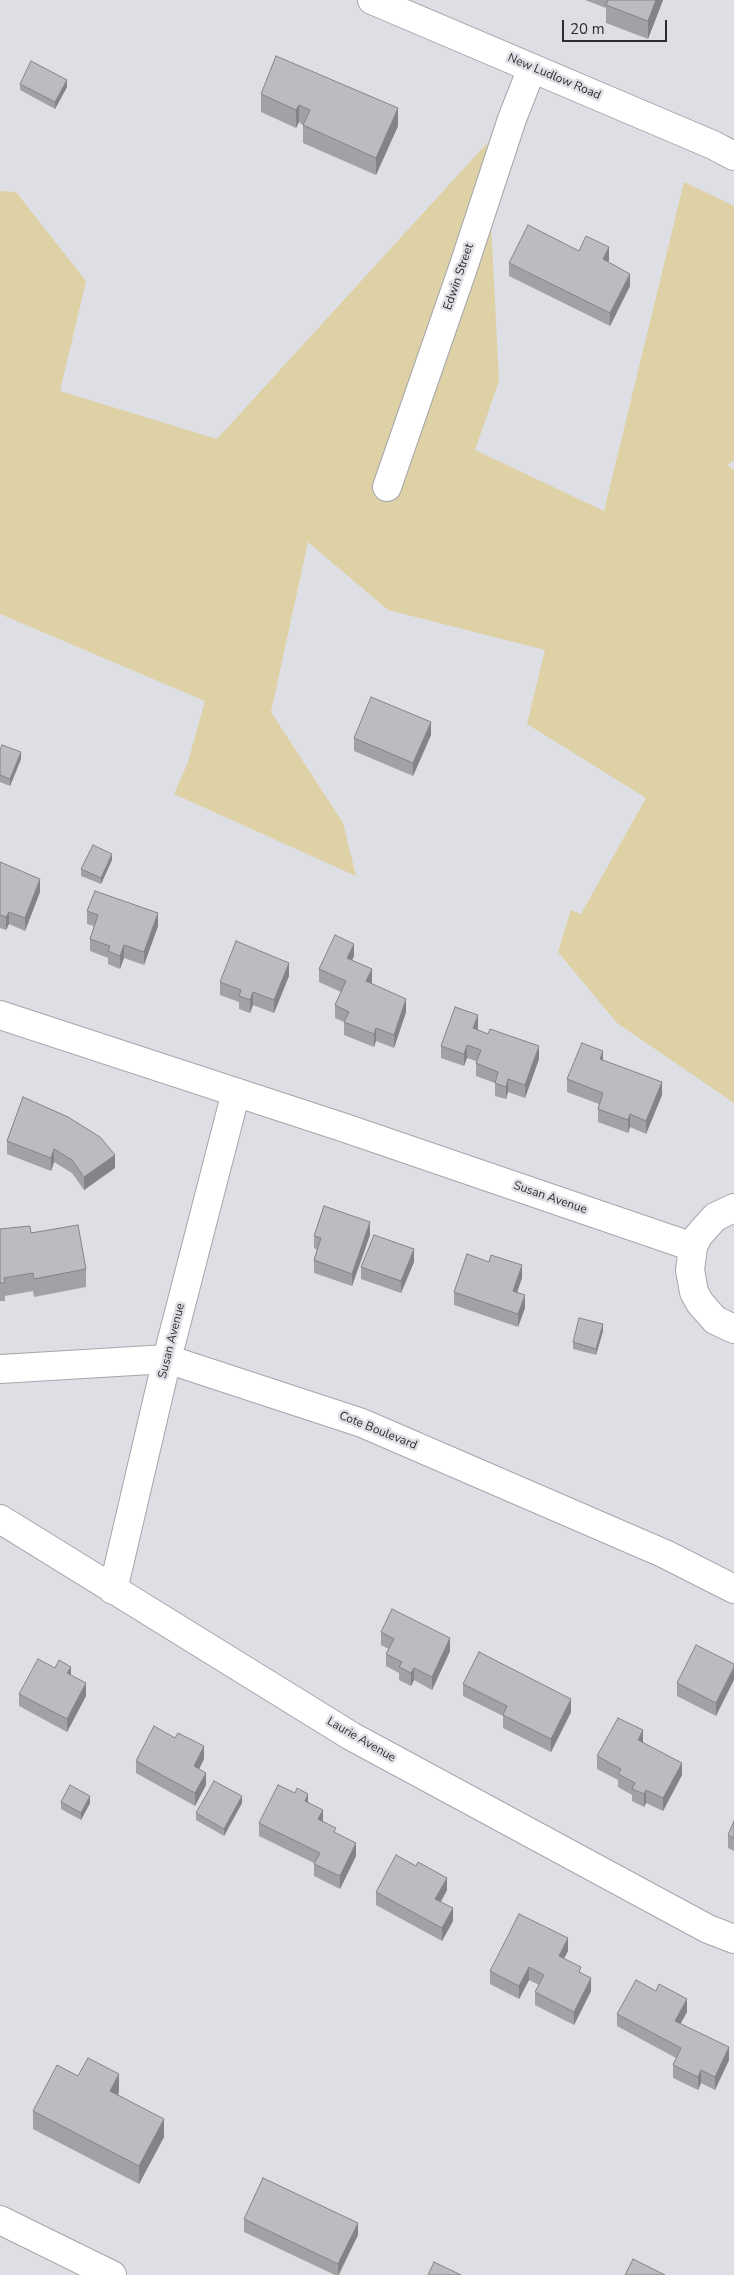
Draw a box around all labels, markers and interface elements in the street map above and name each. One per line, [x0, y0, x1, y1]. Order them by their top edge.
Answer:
scale bar [564, 10, 669, 42]
text: 20 m [570, 19, 605, 39]
street label: New Ludlow Road [505, 51, 603, 103]
street label: Edwin Street [441, 242, 477, 312]
street label: Susan Avenue [511, 1179, 589, 1217]
street label: Susan Avenue [156, 1302, 188, 1380]
street label: Cote Boulevard [337, 1409, 419, 1453]
street label: Laurie Avenue [324, 1715, 398, 1765]

